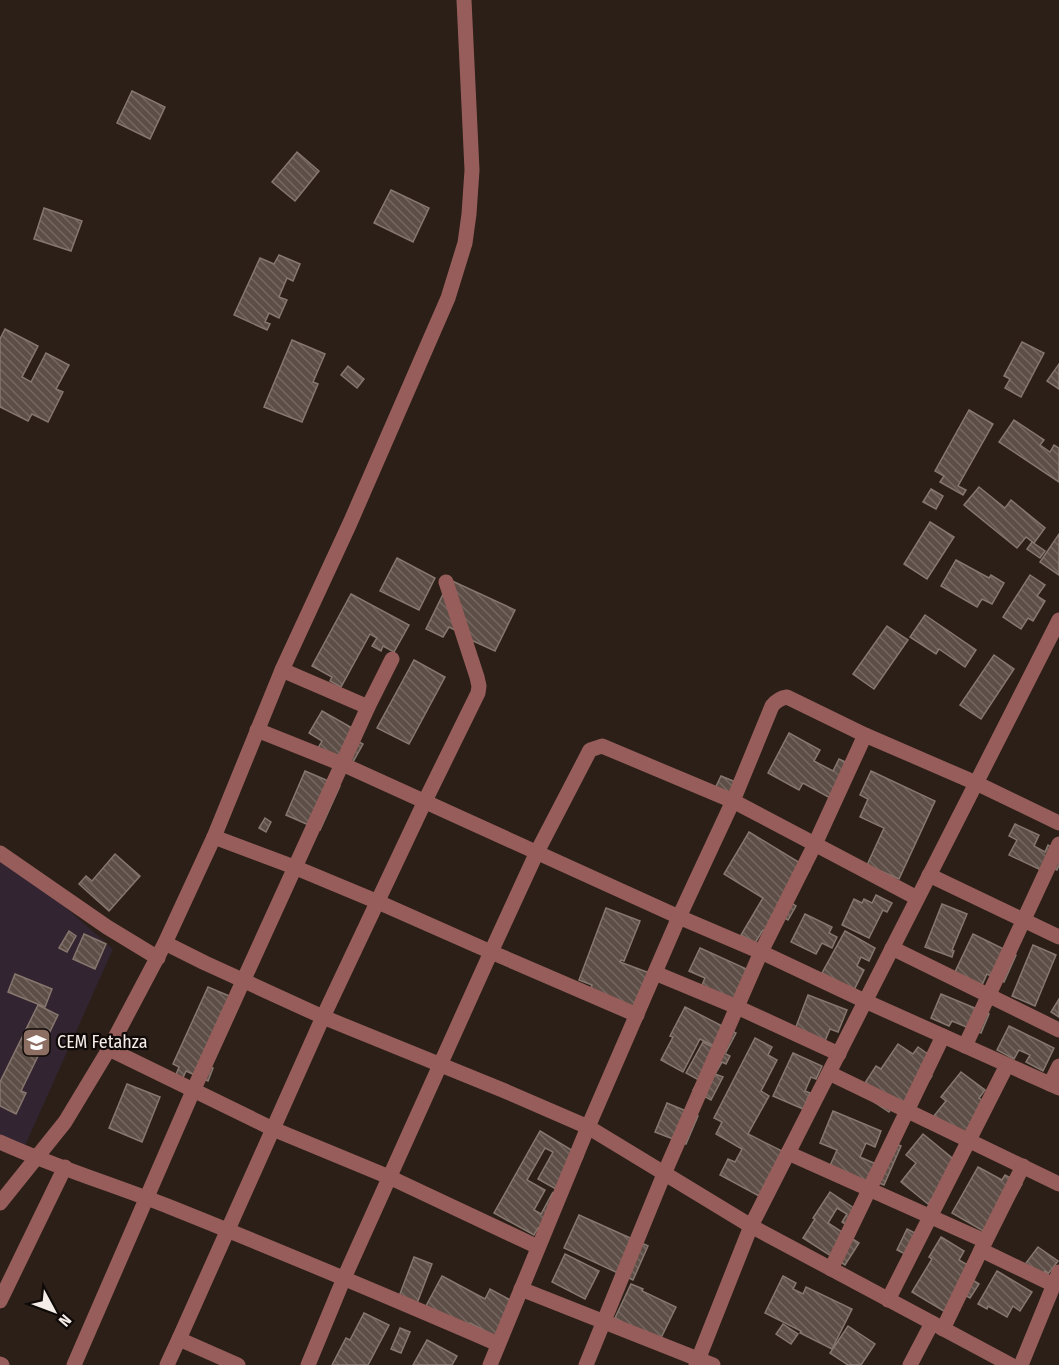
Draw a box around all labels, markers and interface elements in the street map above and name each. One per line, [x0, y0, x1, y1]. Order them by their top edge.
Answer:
school or university icon: CEM Fetahza [20, 1026, 52, 1058]
place label: CEM Fetahza [57, 1031, 148, 1053]
north arrow [24, 1281, 84, 1341]
text: N [55, 1311, 75, 1330]

